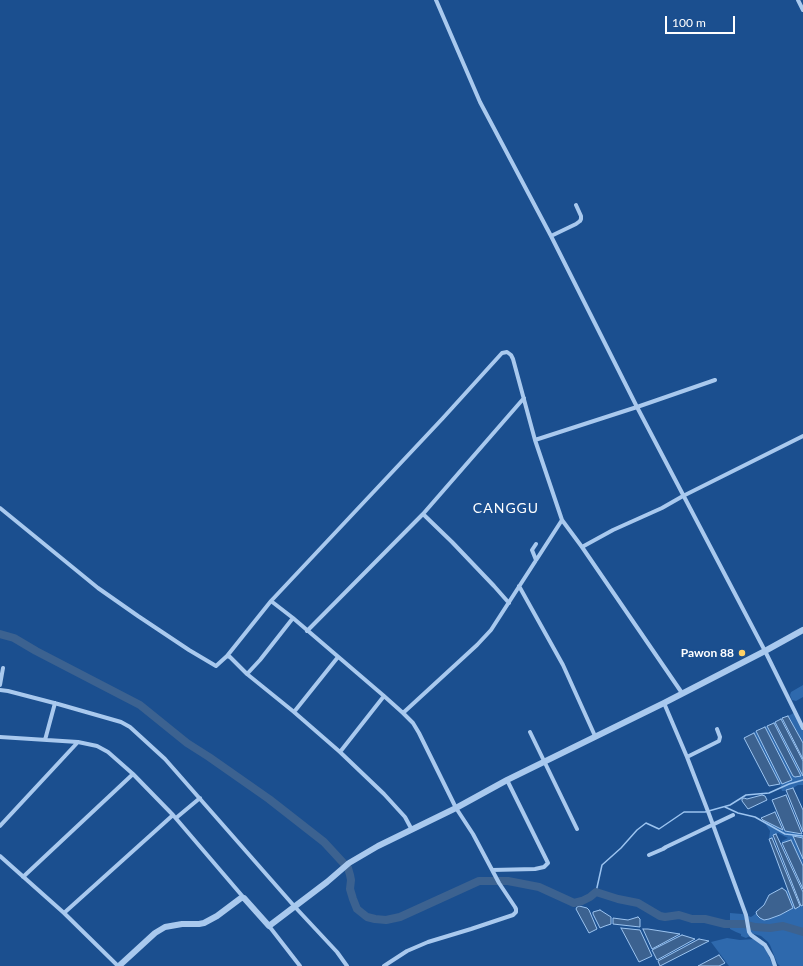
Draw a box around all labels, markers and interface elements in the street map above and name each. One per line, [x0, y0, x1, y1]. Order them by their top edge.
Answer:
scale bar [667, 8, 737, 34]
text: 100 m [672, 15, 706, 30]
district label: CANGGU [473, 500, 539, 516]
place label: Pawon 88 [681, 646, 734, 660]
marker: Pawon 88 [737, 648, 747, 658]

